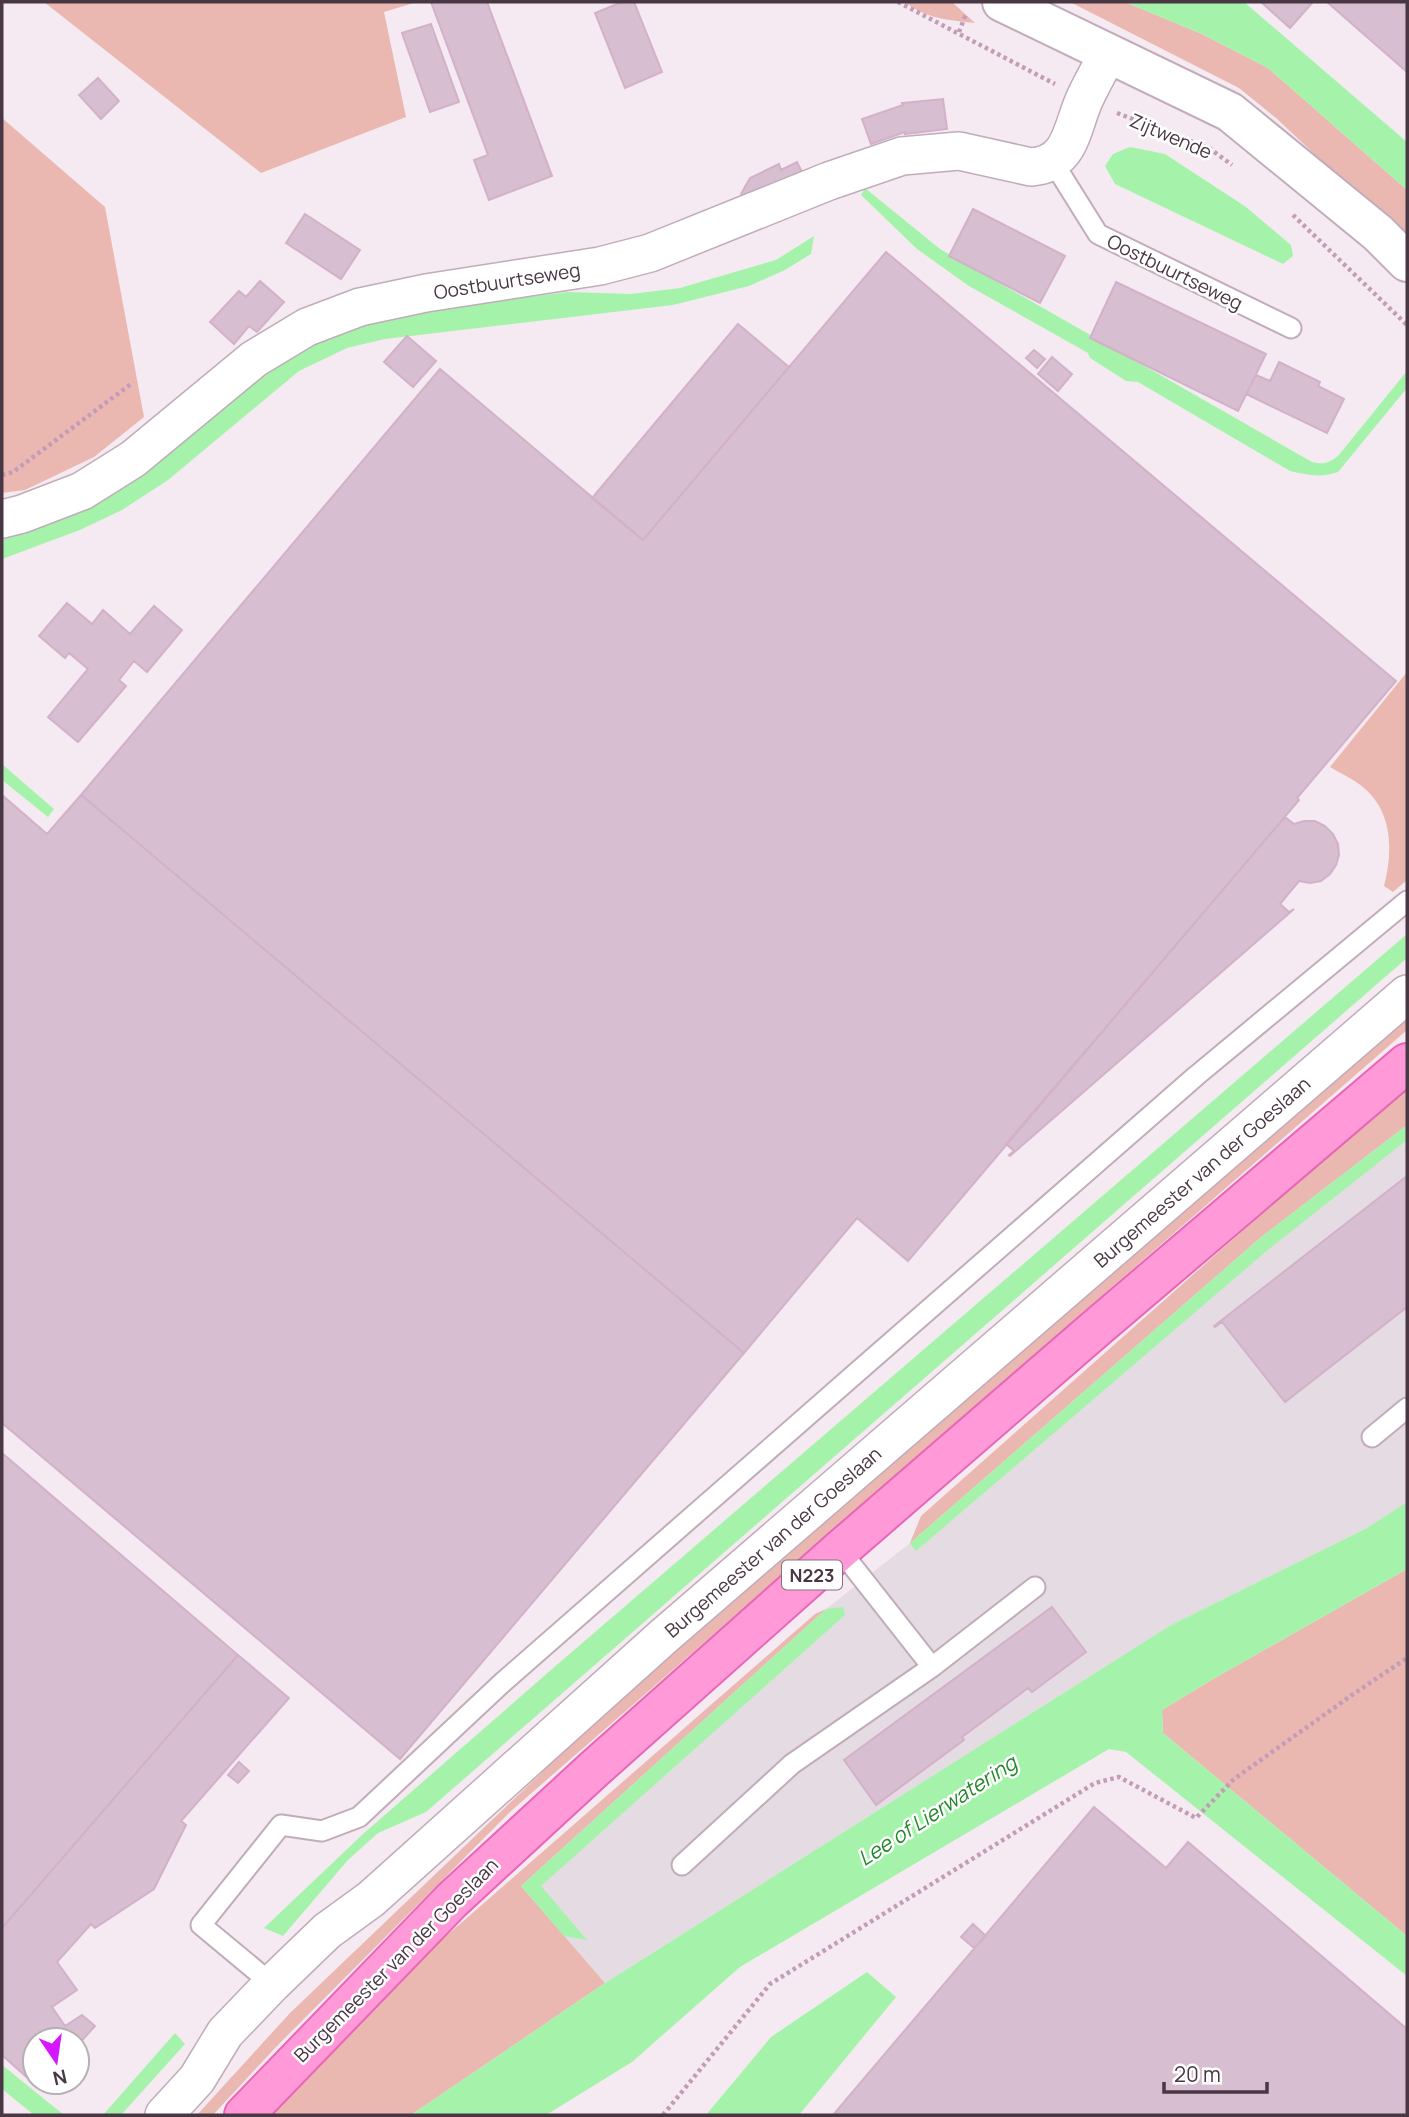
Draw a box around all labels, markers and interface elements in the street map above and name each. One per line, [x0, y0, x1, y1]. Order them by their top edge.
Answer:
street label: Zijtwende [1126, 107, 1216, 165]
street label: Oostbuurtseweg [1103, 228, 1247, 316]
street label: Oostbuurtseweg [432, 257, 582, 305]
street label: Burgemeester van der Goeslaan [1088, 1071, 1316, 1273]
street label: Burgemeester van der Goeslaan [659, 1441, 887, 1643]
road number: N223 [782, 1560, 842, 1590]
water label: Lee of Lierwatering [852, 1747, 1023, 1872]
street label: Burgemeester van der Goeslaan [288, 1852, 504, 2068]
north arrow [21, 2026, 91, 2096]
scale bar [1164, 2050, 1267, 2094]
text: 20 m [1174, 2060, 1221, 2088]
text: N [50, 2063, 69, 2092]

